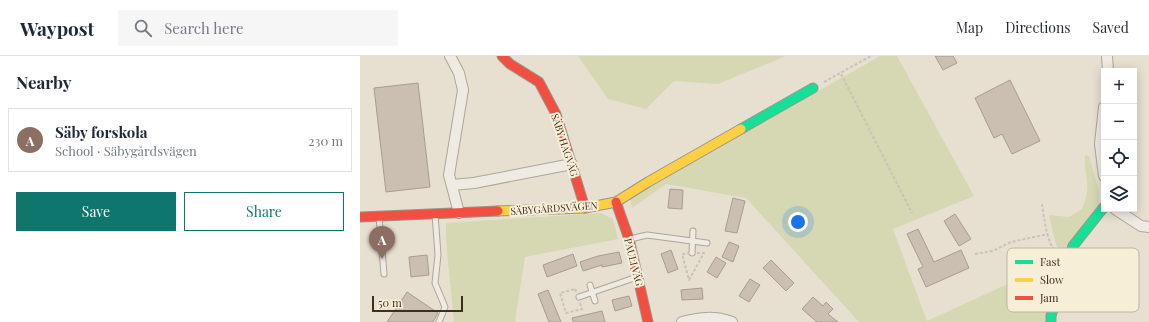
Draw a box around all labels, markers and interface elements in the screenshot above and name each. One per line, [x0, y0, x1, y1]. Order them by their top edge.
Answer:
search box [118, 10, 398, 46]
text: Waypost [20, 15, 94, 41]
icon: search [132, 17, 154, 39]
text: Search here [164, 18, 244, 38]
text: Map [956, 18, 983, 37]
text: Directions [1005, 18, 1071, 37]
text: Saved [1093, 18, 1129, 37]
map controls [1101, 68, 1137, 212]
button: + [1101, 68, 1137, 104]
text: Nearby [16, 71, 71, 93]
button: − [1101, 104, 1137, 140]
street label: SÄBY HAGVÄG [548, 112, 582, 178]
text: Säby forskola [55, 122, 148, 142]
text: A [26, 132, 34, 149]
text: 230 m [308, 132, 343, 149]
button: locate [1101, 140, 1137, 176]
text: School · Säbygårdsvägen [55, 142, 197, 159]
button: layers [1101, 176, 1137, 212]
button: Save [16, 192, 176, 231]
button: Share [184, 192, 344, 231]
street label: SÄBYGÅRDSVÄGEN [510, 198, 598, 218]
your location [788, 212, 808, 232]
pin: A [369, 226, 395, 259]
street label: PAULI VÄG [621, 237, 647, 287]
legend [1007, 248, 1139, 312]
text: Fast [1040, 254, 1060, 269]
text: Slow [1040, 272, 1064, 287]
text: Jam [1039, 290, 1059, 305]
scale bar [372, 294, 463, 313]
text: 50 m [378, 295, 402, 310]

